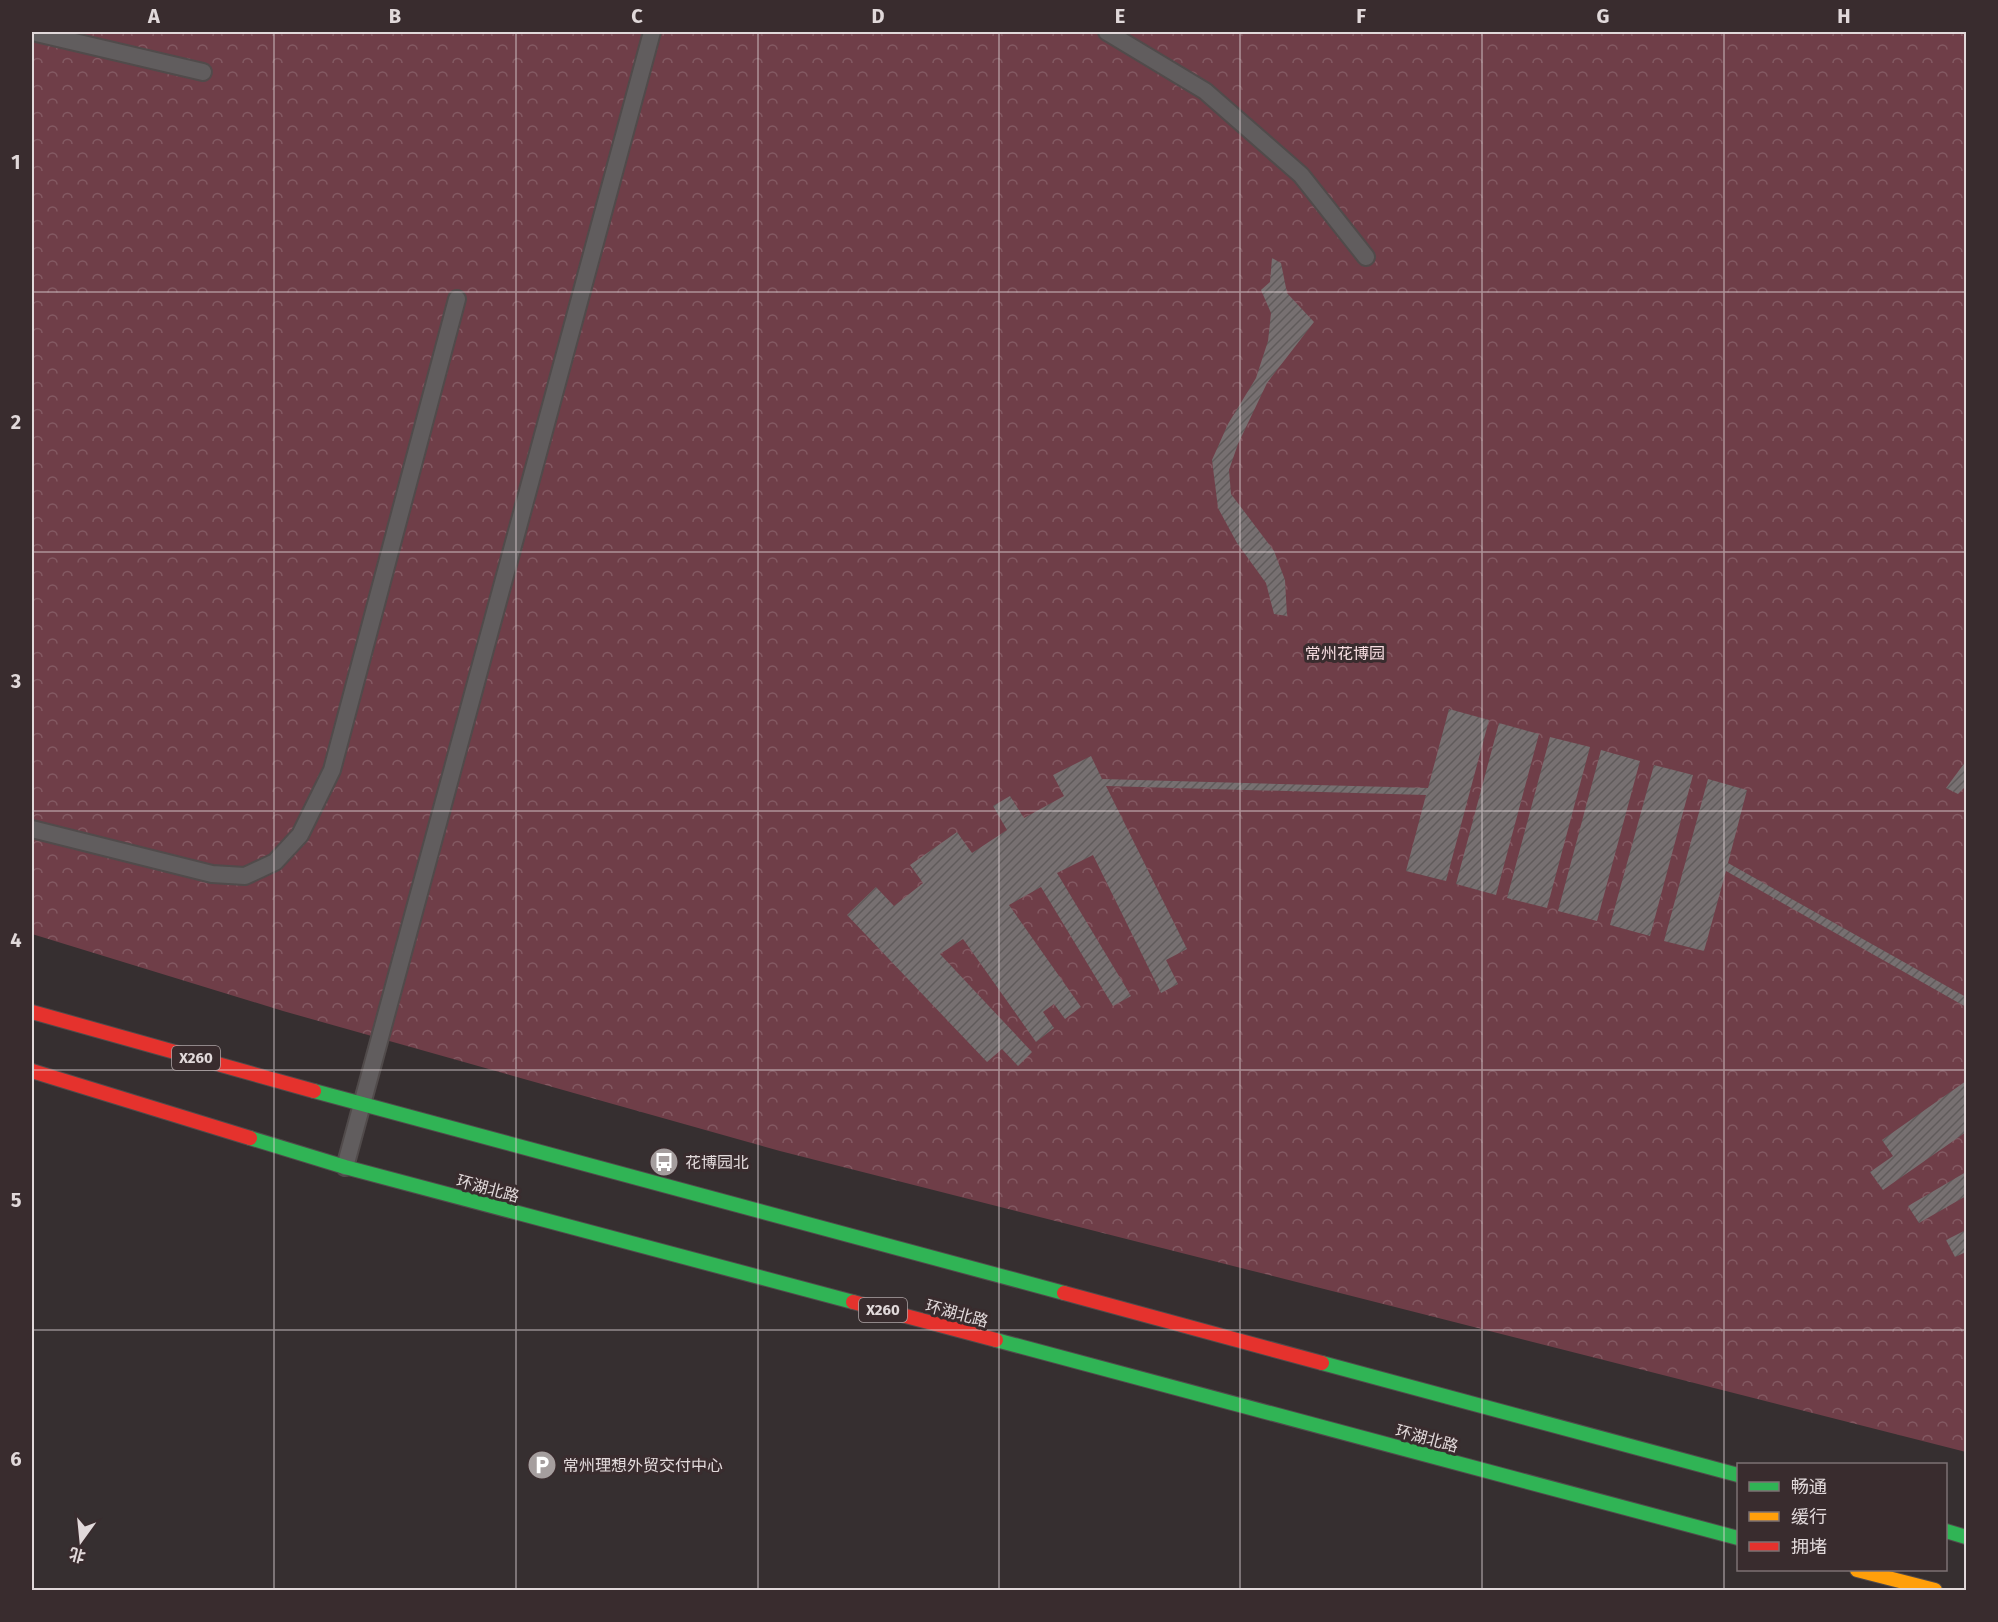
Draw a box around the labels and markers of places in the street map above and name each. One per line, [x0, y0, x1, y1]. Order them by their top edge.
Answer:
bus stop icon: 花博园北 [648, 1146, 680, 1178]
place label: 花博园北 [685, 1153, 749, 1172]
parking icon: 常州理想外贸交付中心 [526, 1449, 558, 1481]
place label: 常州理想外贸交付中心 [563, 1456, 723, 1475]

